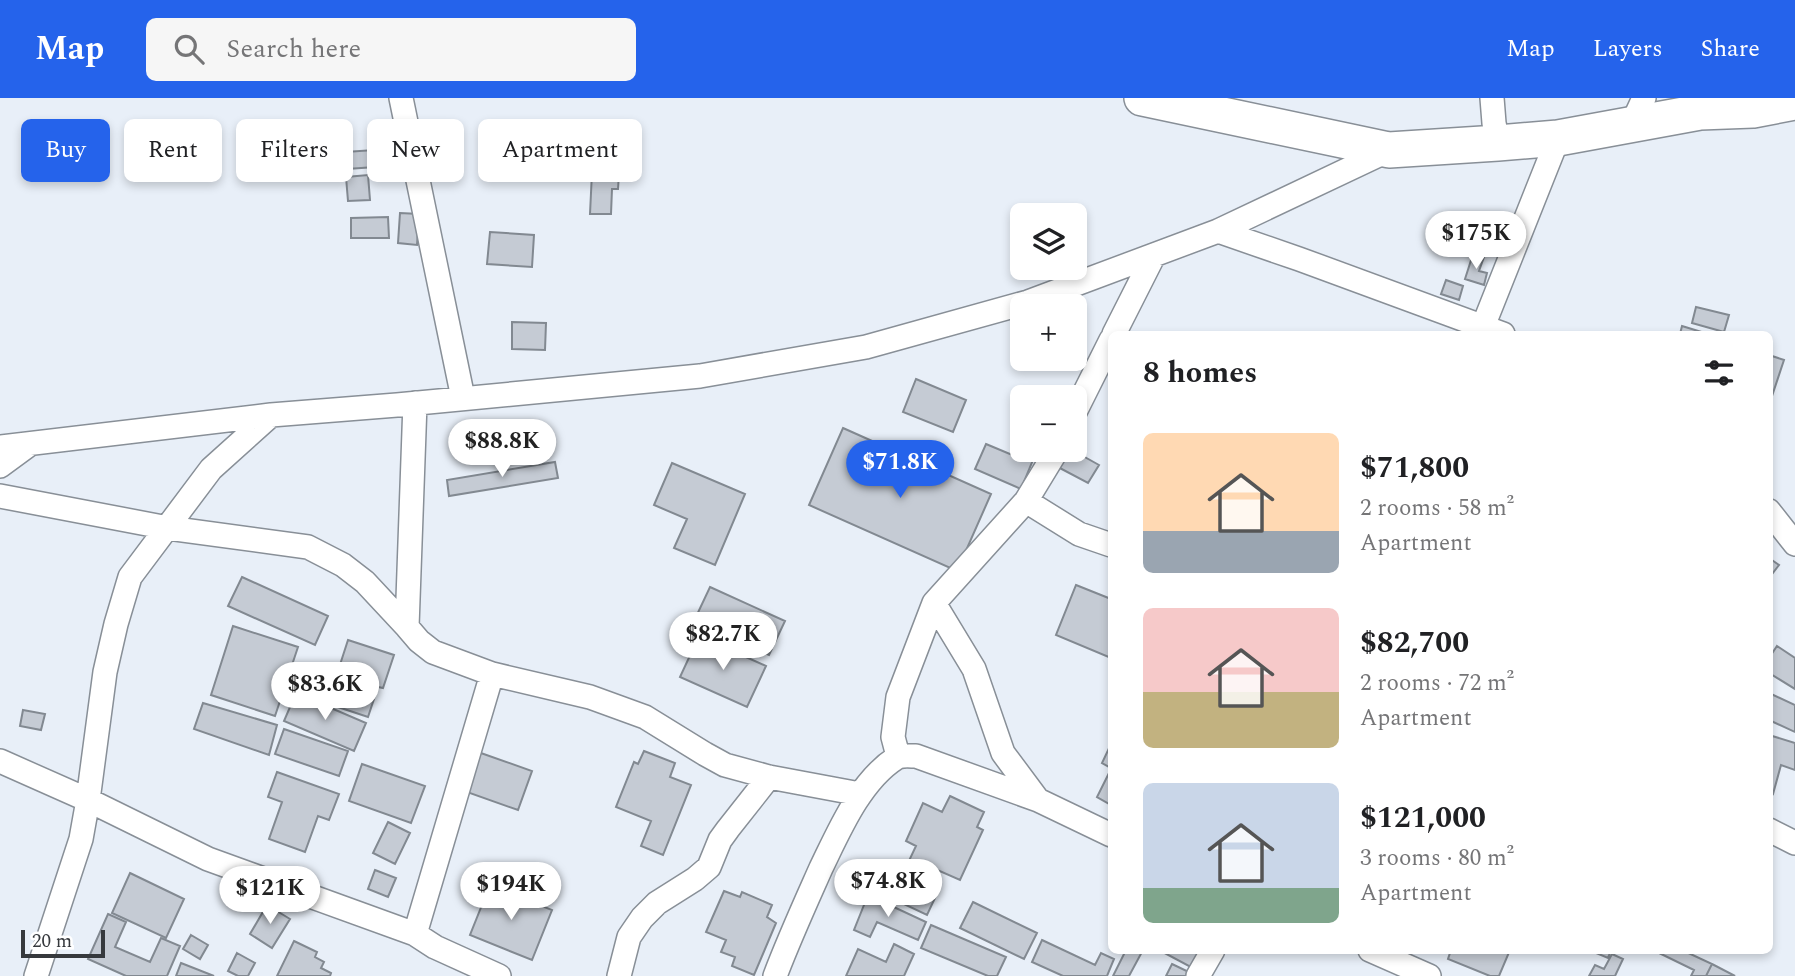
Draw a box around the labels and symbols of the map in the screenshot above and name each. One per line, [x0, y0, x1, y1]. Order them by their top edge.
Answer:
pin: $175K [1427, 212, 1525, 271]
pin: $88.8K [445, 420, 559, 479]
pin: $71.8K [843, 440, 957, 500]
pin: $82.7K [666, 612, 780, 672]
pin: $83.6K [268, 662, 382, 722]
pin: $74.8K [831, 860, 945, 919]
pin: $194K [462, 862, 560, 922]
pin: $121K [221, 866, 319, 926]
scale bar [21, 927, 105, 959]

